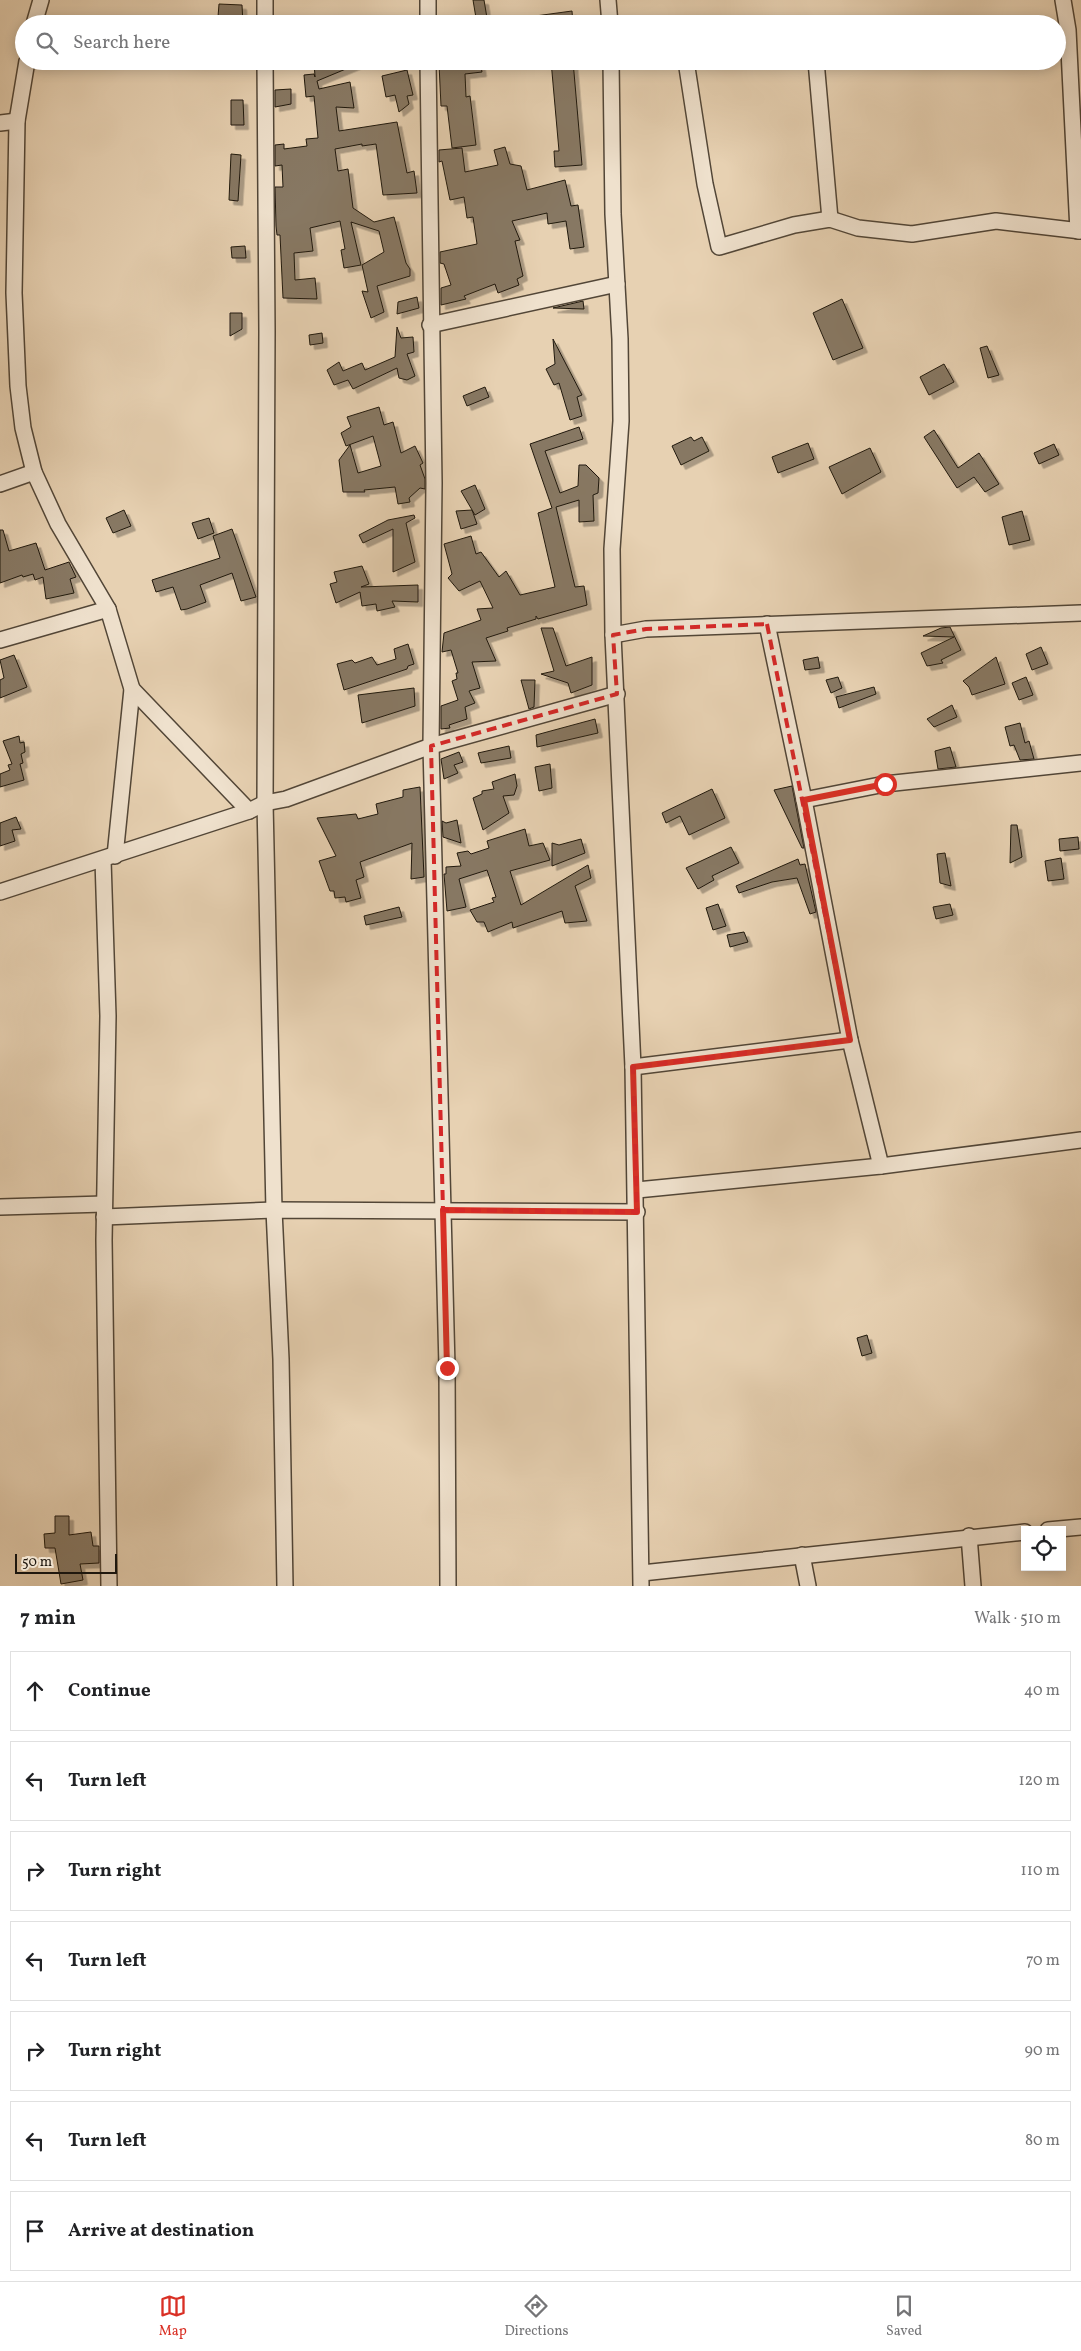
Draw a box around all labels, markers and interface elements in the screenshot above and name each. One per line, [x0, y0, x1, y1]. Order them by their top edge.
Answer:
search box [15, 15, 1066, 70]
icon: search [33, 29, 61, 57]
text: Search here [73, 30, 170, 56]
route start [874, 773, 897, 796]
route end [436, 1357, 459, 1380]
map controls [1021, 1526, 1066, 1571]
button: locate [1021, 1526, 1066, 1571]
scale bar [15, 1551, 118, 1574]
text: 50 m [22, 1553, 52, 1572]
text: 7 min [20, 1604, 76, 1633]
text: Walk · 510 m [974, 1608, 1061, 1630]
icon: ahead [21, 1677, 49, 1705]
text: Continue [68, 1678, 151, 1704]
text: 40 m [1024, 1680, 1060, 1702]
icon: left [21, 1767, 49, 1795]
text: Turn left [68, 1768, 147, 1794]
text: 120 m [1018, 1770, 1060, 1792]
icon: right [21, 1857, 49, 1885]
text: Turn right [68, 1858, 161, 1884]
text: 110 m [1021, 1860, 1060, 1882]
icon: left [21, 1947, 49, 1975]
text: Turn left [68, 1948, 147, 1974]
text: 70 m [1026, 1950, 1060, 1972]
icon: right [21, 2037, 49, 2065]
text: Turn right [68, 2038, 161, 2064]
text: 90 m [1024, 2040, 1060, 2062]
icon: left [21, 2127, 49, 2155]
text: Turn left [68, 2128, 147, 2154]
text: 80 m [1025, 2130, 1060, 2152]
icon: arrive [21, 2217, 49, 2245]
text: Arrive at destination [68, 2218, 254, 2244]
tab: Map [159, 2292, 187, 2341]
tab: Directions [504, 2292, 569, 2341]
tab: Saved [886, 2292, 922, 2341]

